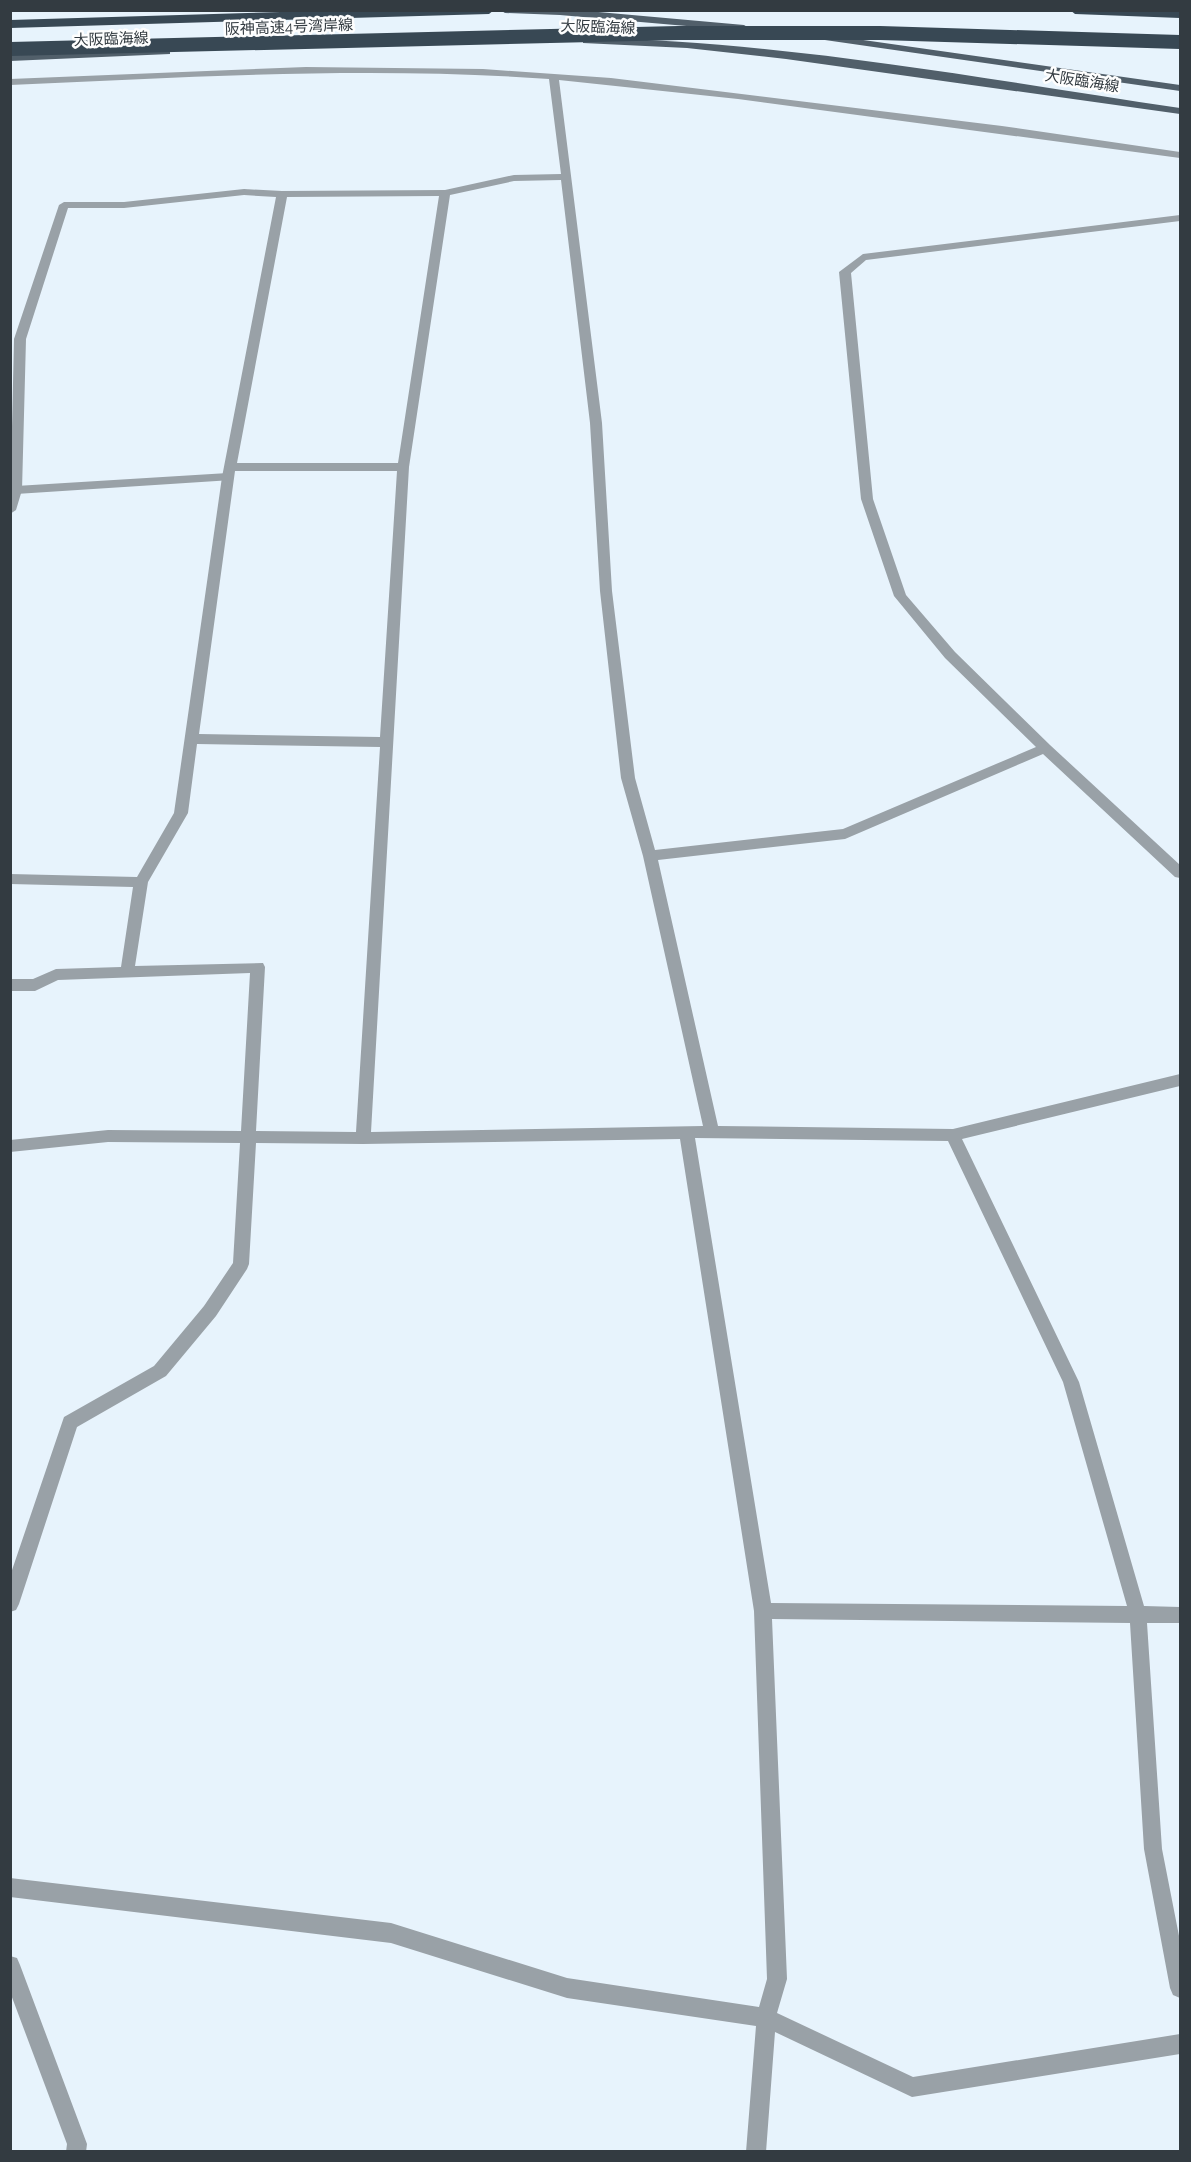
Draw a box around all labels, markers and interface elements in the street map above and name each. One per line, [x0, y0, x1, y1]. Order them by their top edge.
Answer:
street label: 阪神高速4号湾岸線 [225, 16, 353, 38]
street label: 大阪臨海線 [560, 17, 636, 37]
street label: 大阪臨海線 [73, 29, 149, 49]
street label: 大阪臨海線 [1044, 66, 1120, 96]

